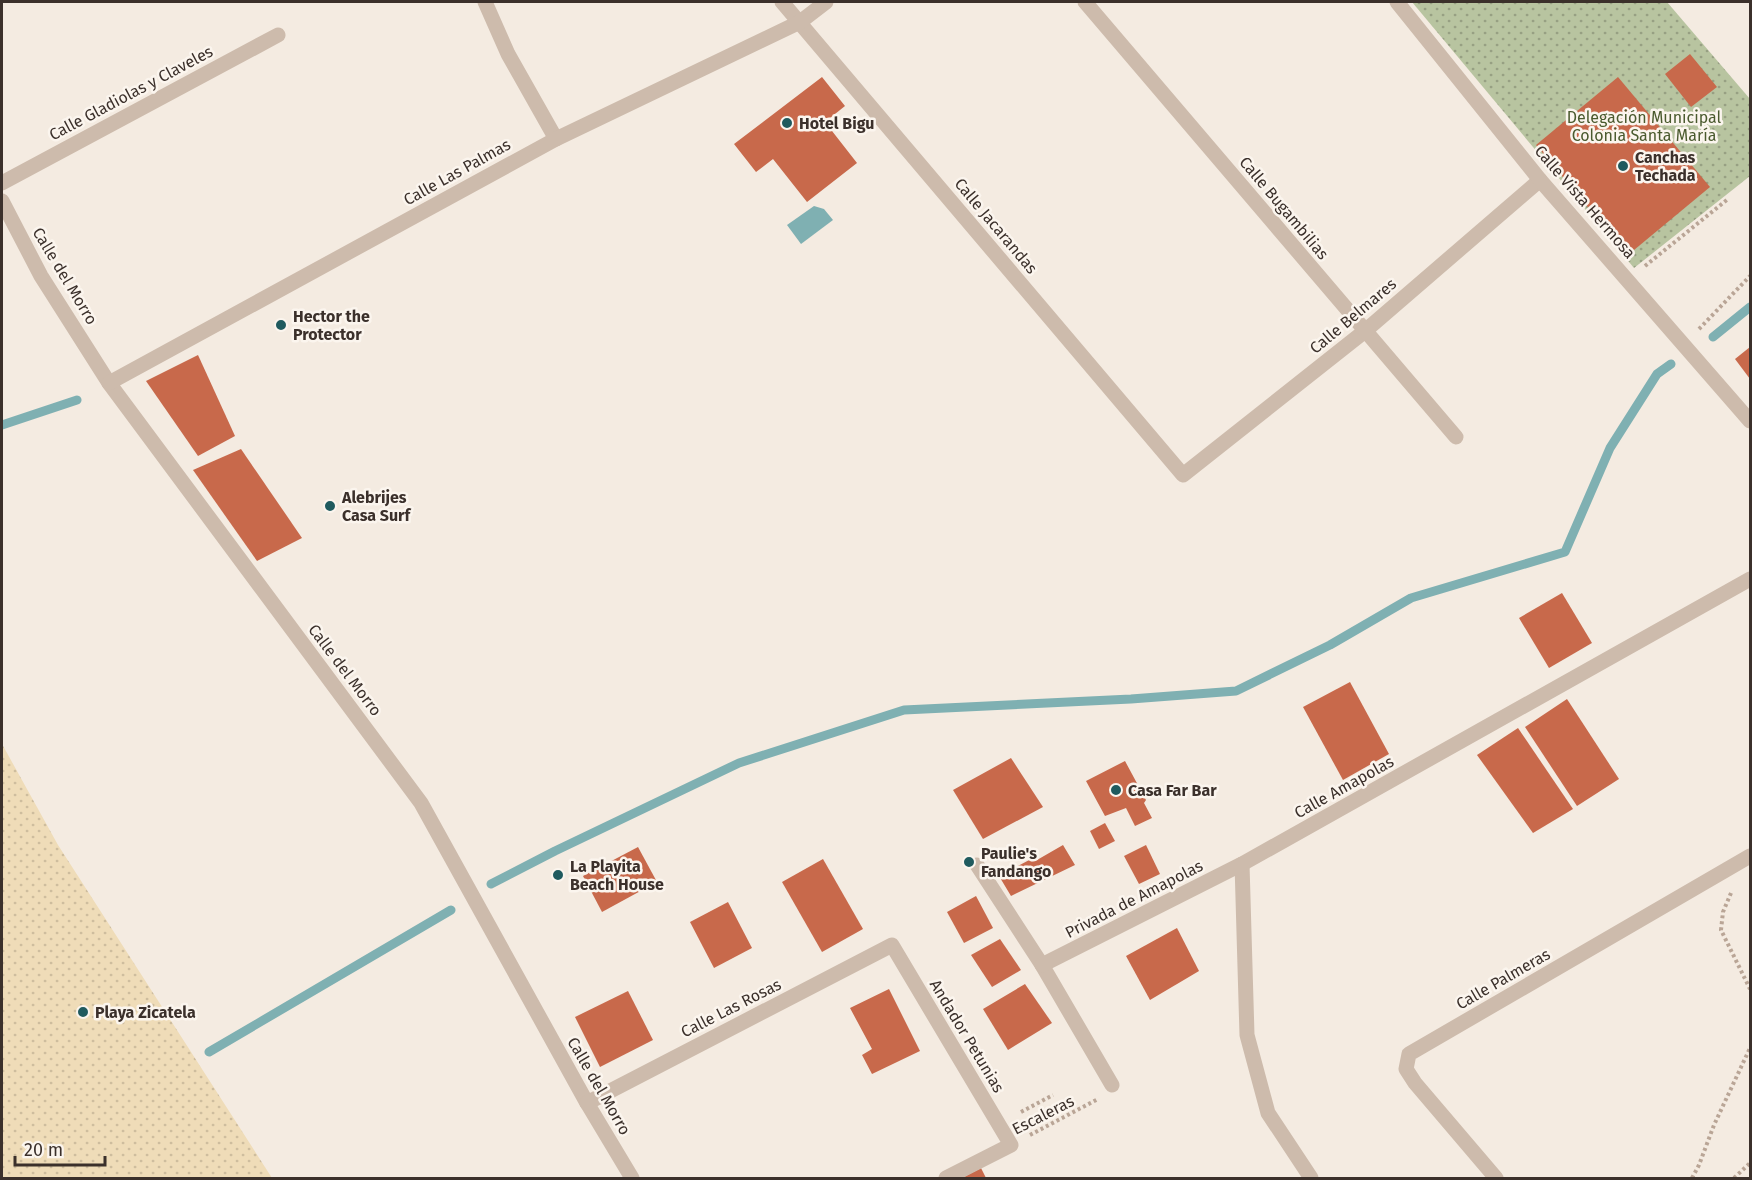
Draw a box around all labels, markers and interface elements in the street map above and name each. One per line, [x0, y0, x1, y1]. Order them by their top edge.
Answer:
street label: Calle Gladiolas y Claveles [46, 42, 216, 144]
park label: Delegación Municipal Colonia Santa María [1567, 108, 1722, 145]
place label: Hotel Bigu [799, 114, 874, 133]
marker: Hotel Bigu [780, 116, 794, 130]
street label: Calle Las Palmas [400, 135, 514, 209]
street label: Calle Vista Hermosa [1531, 141, 1639, 263]
place label: Canchas Techada [1635, 148, 1696, 185]
street label: Calle Bugambilias [1235, 153, 1333, 263]
marker: Canchas Techada [1616, 159, 1630, 173]
street label: Calle Jacarandas [951, 174, 1041, 278]
street label: Calle del Morro [29, 224, 101, 328]
street label: Calle Belmares [1306, 274, 1400, 358]
place label: Hector the Protector [293, 307, 370, 344]
marker: Hector the Protector [274, 318, 288, 332]
place label: Alebrijes Casa Surf [341, 488, 411, 525]
marker: Alebrijes Casa Surf [323, 499, 337, 513]
street label: Calle del Morro [304, 620, 386, 720]
street label: Calle Amapolas [1291, 752, 1397, 822]
place label: Casa Far Bar [1128, 781, 1217, 800]
marker: Casa Far Bar [1109, 783, 1123, 797]
place label: Paulie's Fandango [981, 844, 1051, 881]
marker: Paulie's Fandango [962, 855, 976, 869]
street label: Privada de Amapolas [1062, 856, 1206, 942]
place label: La Playita Beach House [570, 857, 664, 894]
marker: La Playita Beach House [551, 868, 565, 882]
street label: Calle Palmeras [1453, 944, 1553, 1014]
street label: Calle Las Rosas [678, 975, 784, 1041]
street label: Andador Petunias [926, 976, 1008, 1096]
place label: Playa Zicatela [95, 1003, 196, 1022]
marker: Playa Zicatela [76, 1005, 90, 1019]
street label: Calle del Morro [563, 1034, 635, 1138]
street label: Escaleras [1009, 1091, 1077, 1139]
scale bar [15, 1129, 105, 1167]
text: 20 m [24, 1139, 63, 1161]

